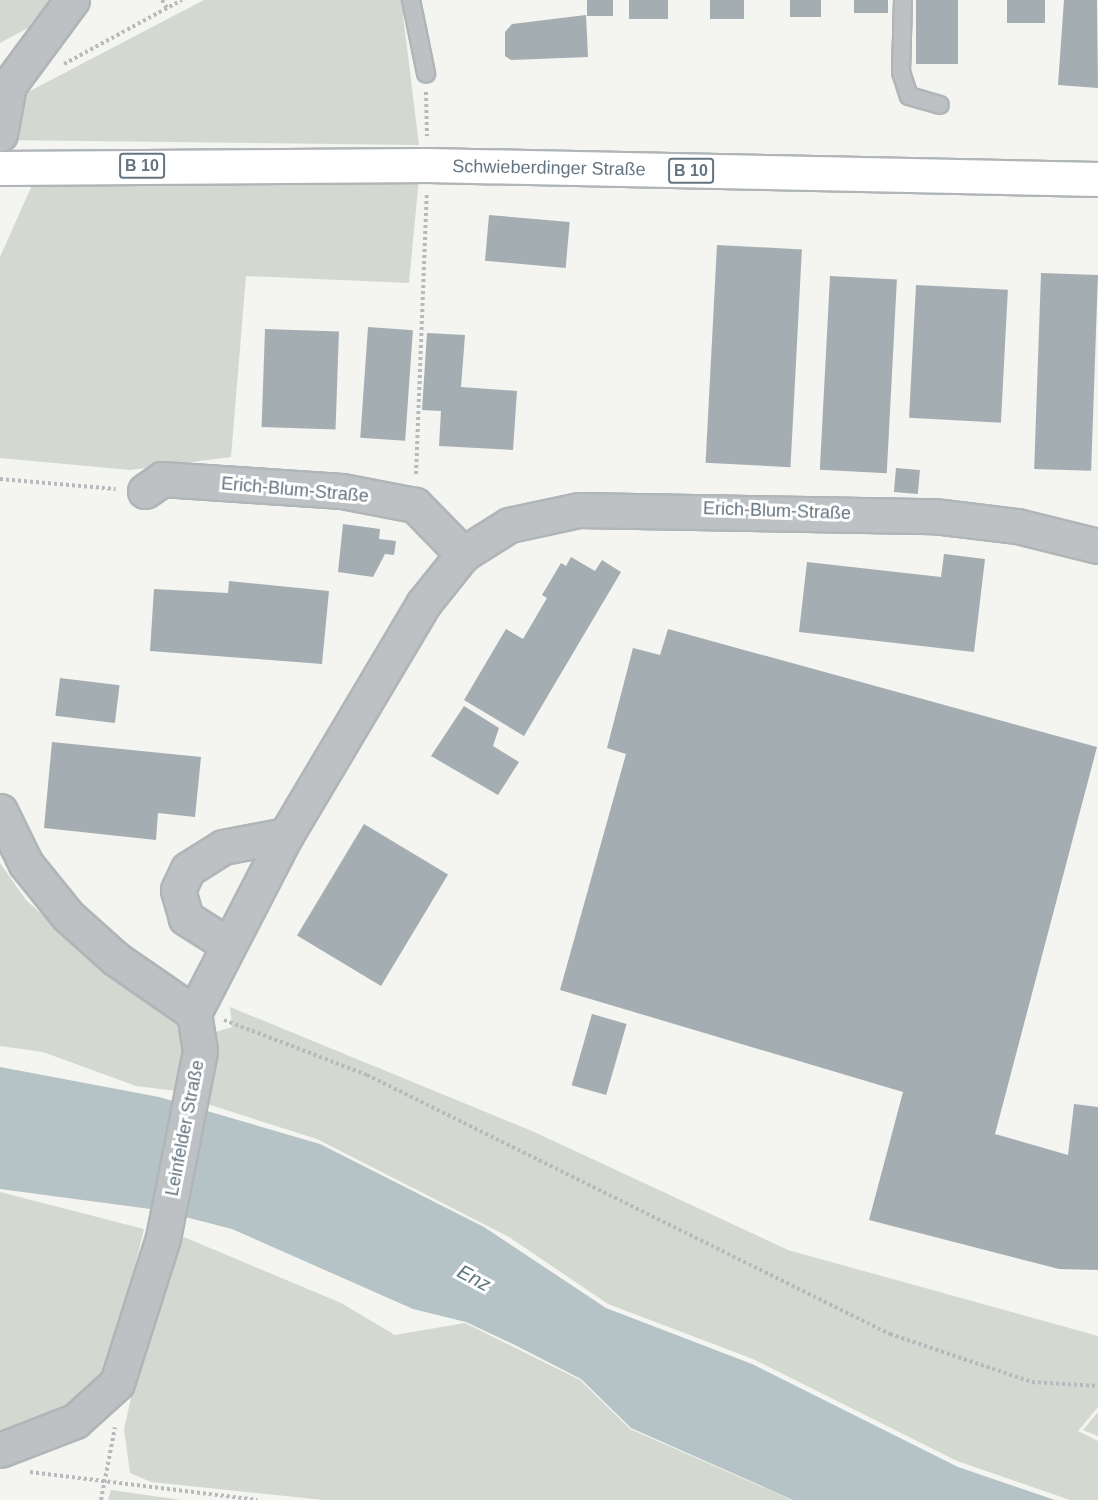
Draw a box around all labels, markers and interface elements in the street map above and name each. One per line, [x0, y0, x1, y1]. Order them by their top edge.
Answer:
road number: B 10 [118, 153, 166, 179]
street label: Schwieberdinger Straße [452, 156, 646, 180]
road number: B 10 [667, 158, 715, 184]
street label: Erich-Blum-Straße [220, 473, 370, 507]
street label: Erich-Blum-Straße [703, 498, 851, 524]
street label: Leinfelder Straße [161, 1058, 209, 1198]
water label: Enz [453, 1259, 495, 1297]

